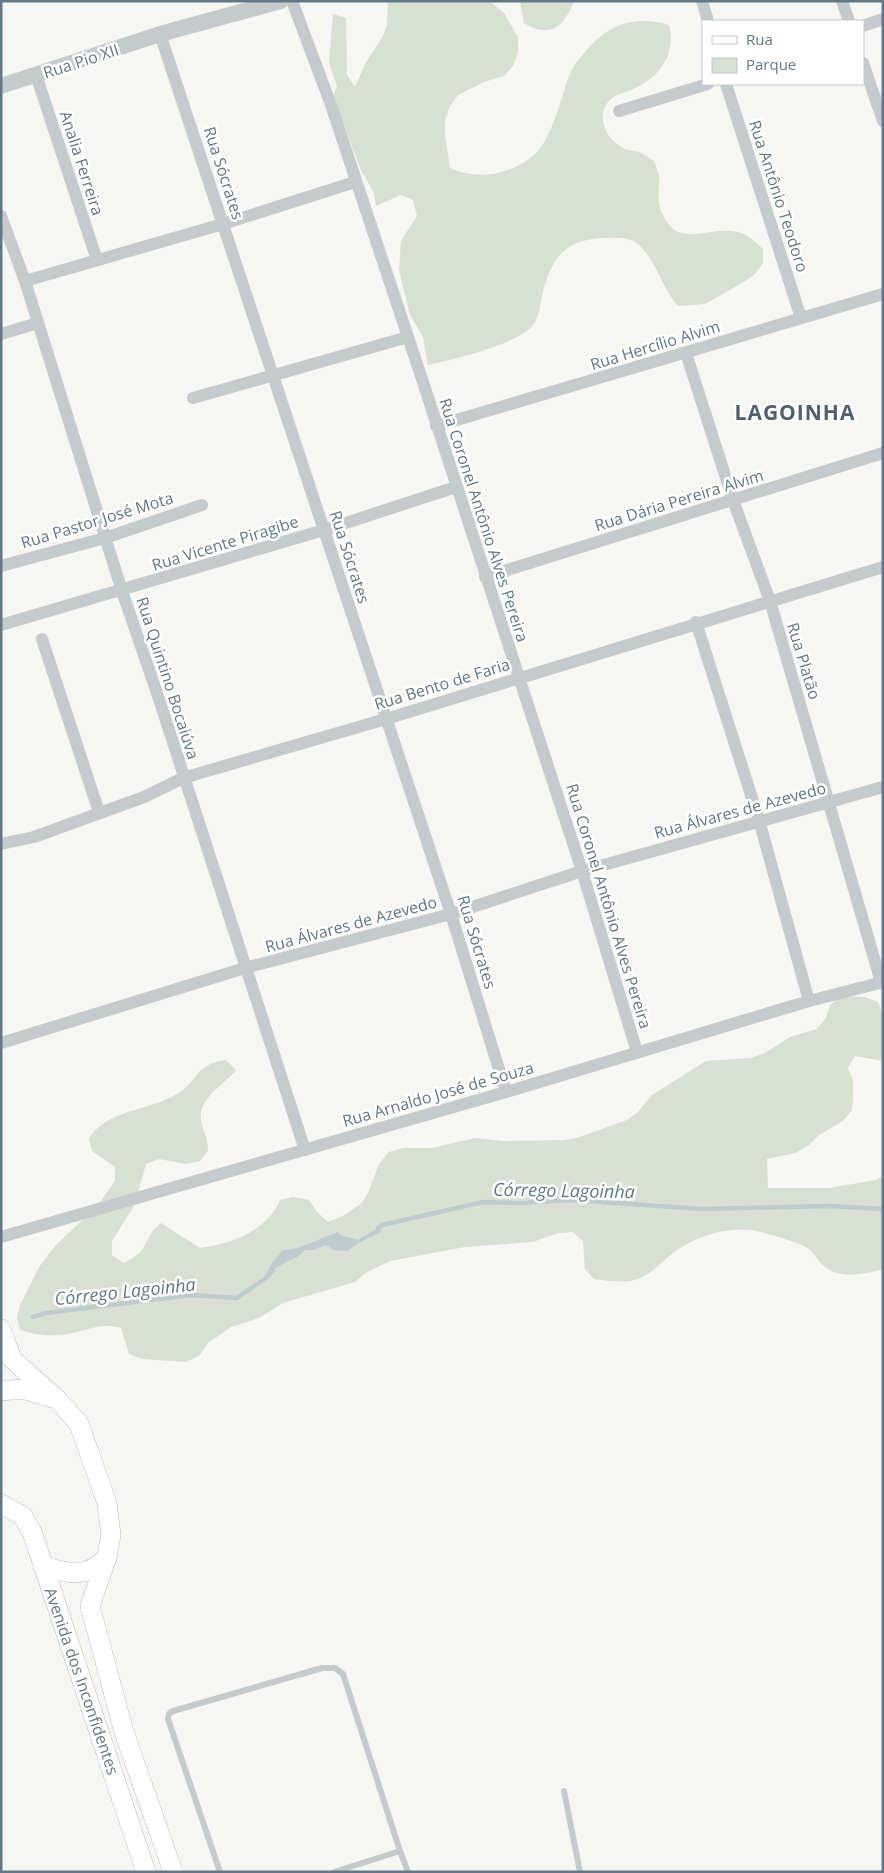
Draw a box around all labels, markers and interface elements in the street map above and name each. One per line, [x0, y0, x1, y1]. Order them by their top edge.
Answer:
legend [702, 20, 864, 85]
text: Rua [746, 29, 773, 49]
street label: Rua Pio XII [40, 38, 122, 84]
text: Parque [746, 54, 796, 74]
street label: Analia Ferreira [55, 108, 109, 218]
street label: Rua Antônio Teodoro [744, 117, 814, 275]
street label: Rua Sócrates [199, 124, 249, 222]
street label: Rua Hercílio Alvim [587, 315, 723, 375]
street label: Rua Coronel Antônio Alves Pereira [434, 395, 534, 645]
district label: LAGOINHA [735, 398, 855, 426]
street label: Rua Dária Pereira Alvim [592, 464, 766, 536]
street label: Rua Pastor José Mota [18, 486, 176, 554]
street label: Rua Sócrates [325, 508, 375, 606]
street label: Rua Vicente Piragibe [149, 510, 301, 576]
street label: Rua Quintino Bocaiúva [131, 594, 205, 762]
street label: Rua Platão [782, 620, 826, 702]
street label: Rua Bento de Faria [371, 653, 513, 715]
street label: Rua Álvares de Azevedo [652, 776, 828, 844]
street label: Rua Coronel Antônio Alves Pereira [561, 781, 657, 1031]
street label: Rua Álvares de Azevedo [263, 890, 439, 958]
street label: Rua Sócrates [452, 893, 502, 991]
street label: Rua Arnaldo José de Souza [340, 1056, 536, 1132]
water label: Córrego Lagoinha [493, 1177, 635, 1203]
water label: Córrego Lagoinha [53, 1272, 197, 1310]
street label: Avenida dos Inconfidentes [40, 1584, 124, 1778]

